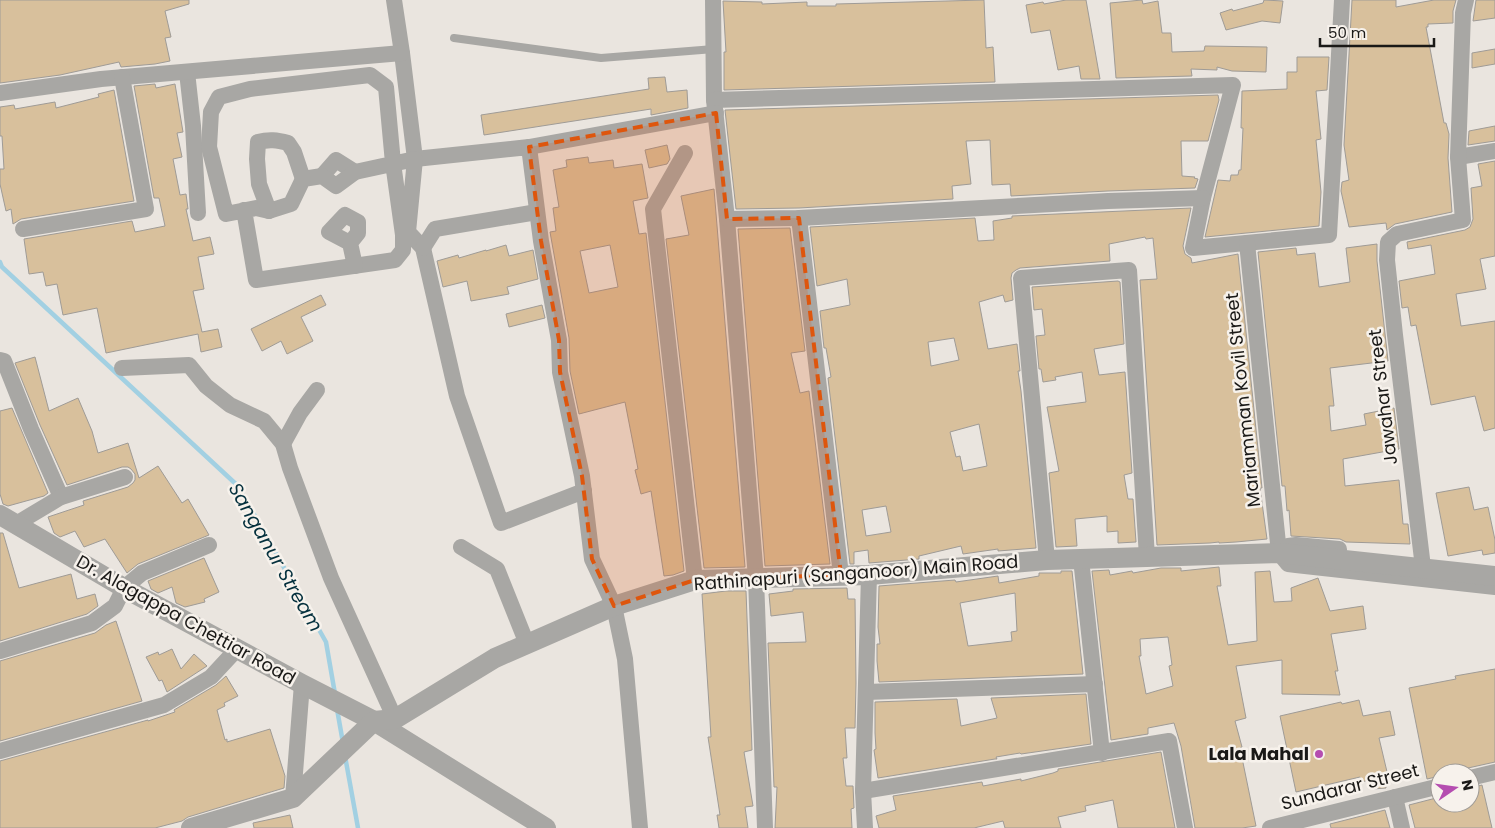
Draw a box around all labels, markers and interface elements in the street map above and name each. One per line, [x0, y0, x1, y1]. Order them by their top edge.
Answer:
scale bar [1320, 15, 1434, 47]
text: 50 m [1328, 22, 1366, 43]
street label: Mariamman Kovil Street [1219, 292, 1266, 508]
street label: Jawahar Street [1362, 328, 1403, 466]
water label: Sanganur Stream [222, 478, 329, 637]
street label: Dr. Alagappa Chettiar Road [72, 549, 300, 690]
street label: Rathinapuri (Sanganoor) Main Road [693, 549, 1019, 596]
place label: Lala Mahal [1208, 741, 1309, 766]
marker: Lala Mahal [1313, 748, 1325, 760]
street label: Sundarar Street [1278, 757, 1421, 816]
north arrow [1430, 763, 1480, 813]
text: N [1457, 778, 1479, 792]

